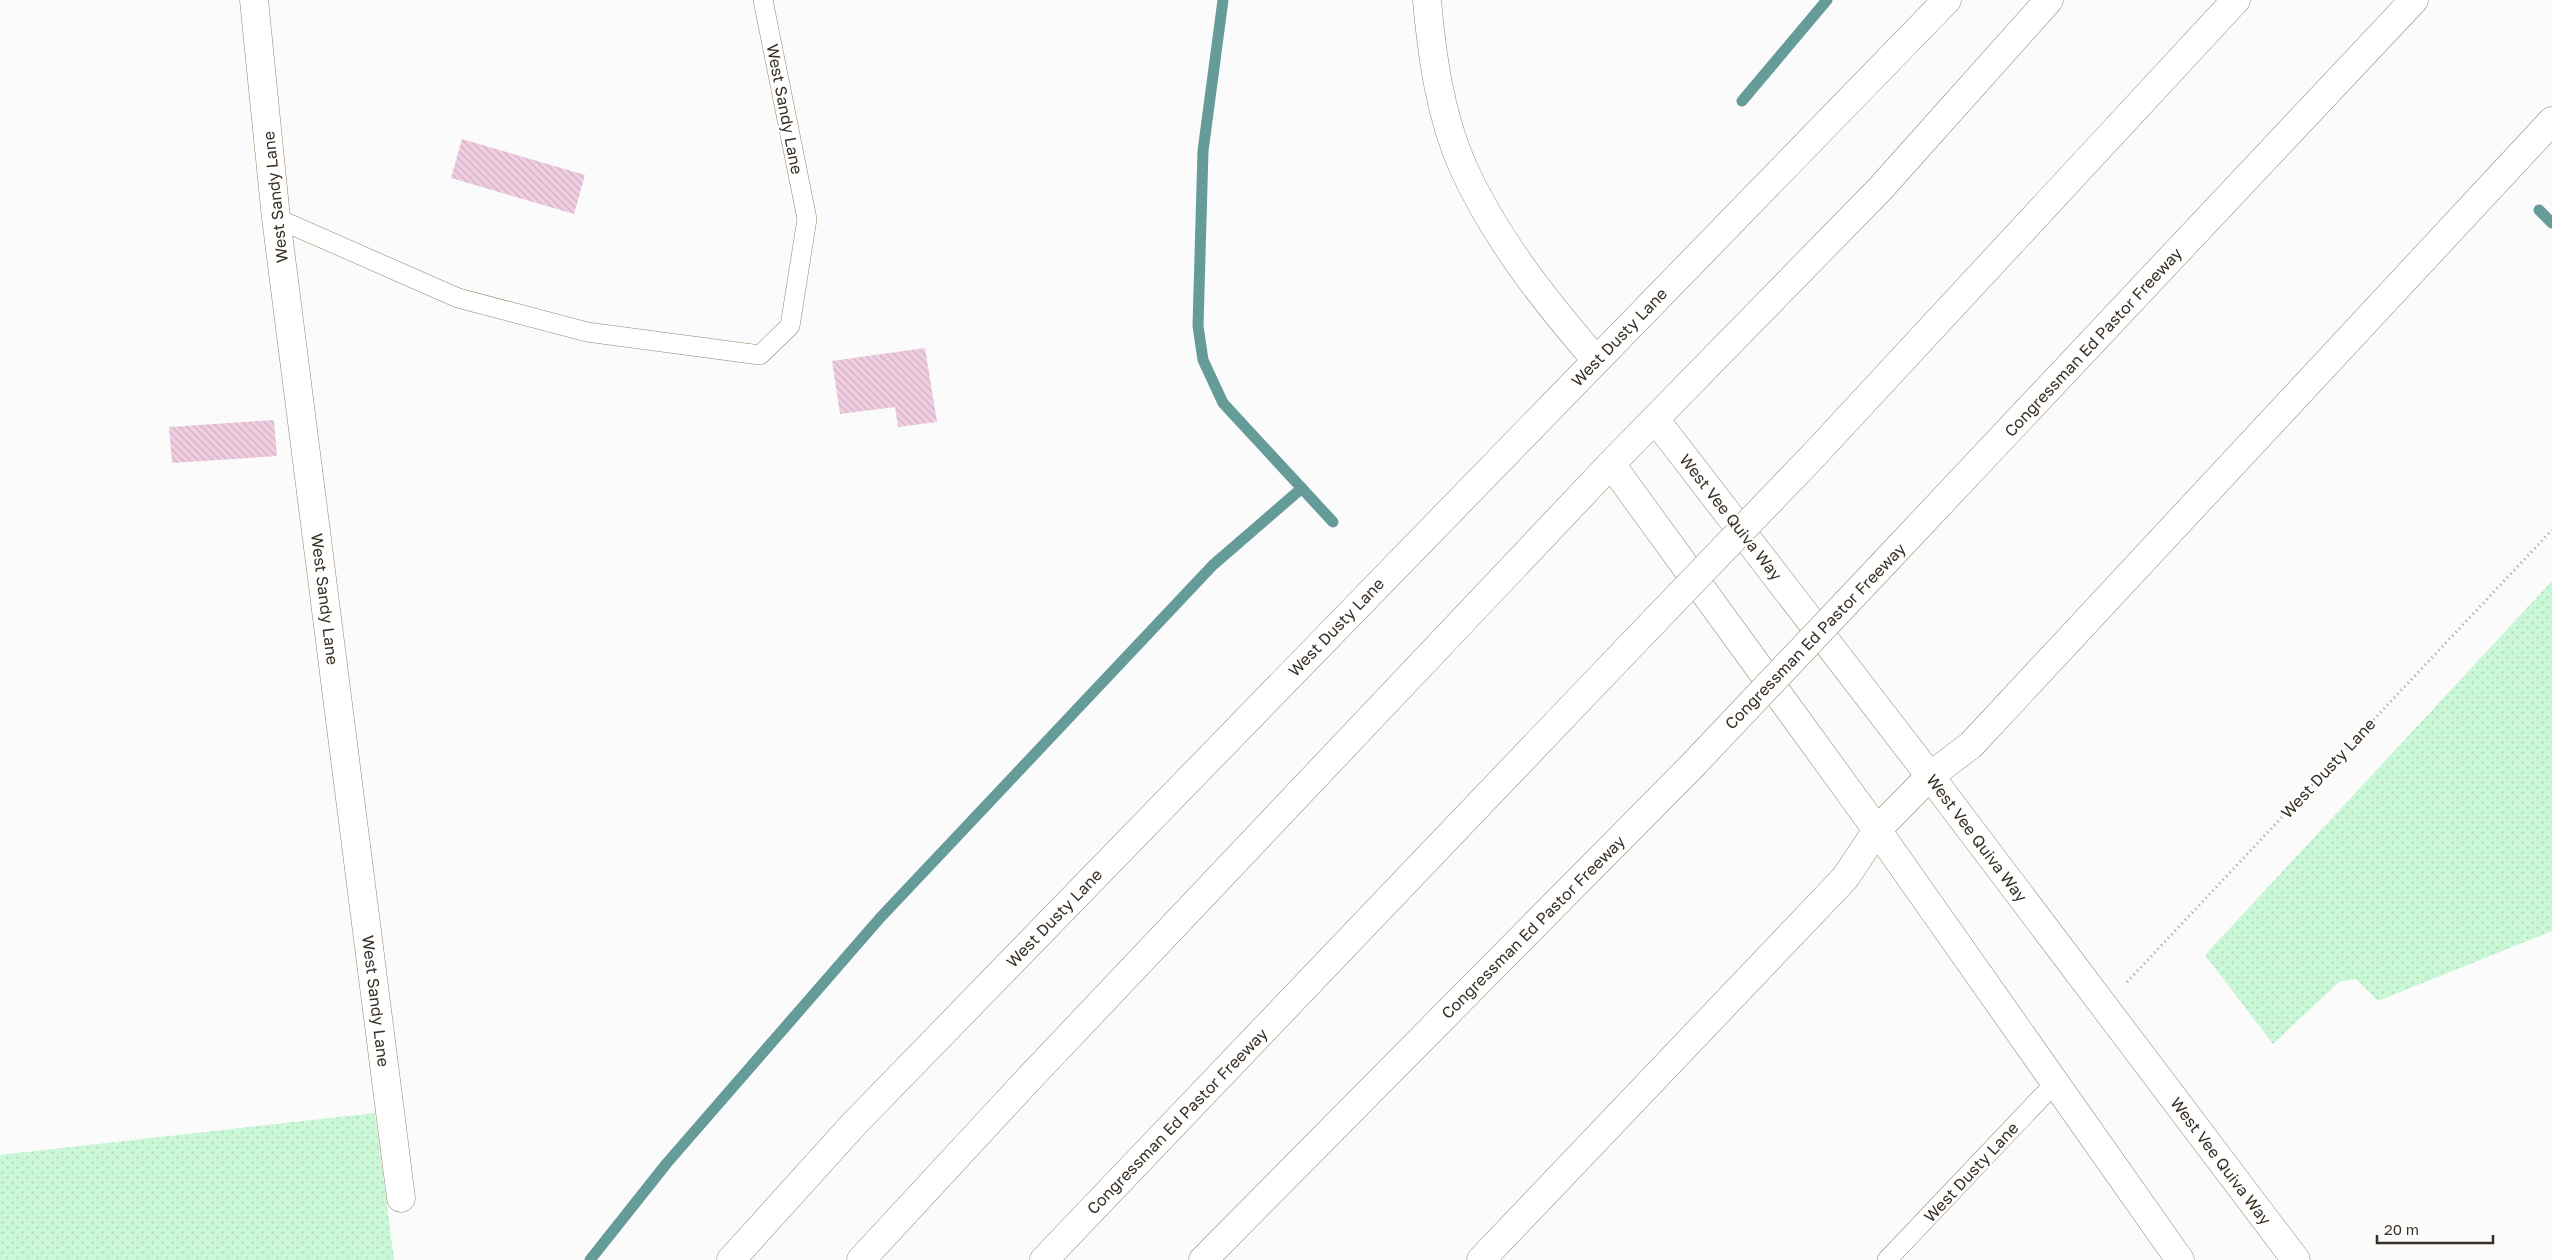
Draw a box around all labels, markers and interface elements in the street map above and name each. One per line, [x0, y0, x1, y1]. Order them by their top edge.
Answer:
street label: West Sandy Lane [763, 42, 807, 176]
street label: West Sandy Lane [258, 130, 292, 264]
street label: Congressman Ed Pastor Freeway [2000, 243, 2186, 441]
street label: West Dusty Lane [1567, 284, 1671, 390]
street label: West Vee Quiva Way [1675, 450, 1787, 584]
street label: West Sandy Lane [307, 532, 343, 666]
street label: Congressman Ed Pastor Freeway [1720, 539, 1910, 733]
street label: West Dusty Lane [1284, 574, 1388, 680]
street label: West Dusty Lane [2277, 714, 2379, 822]
street label: West Vee Quiva Way [1922, 770, 2032, 906]
street label: Congressman Ed Pastor Freeway [1437, 831, 1629, 1023]
street label: West Dusty Lane [1002, 865, 1106, 971]
street label: West Sandy Lane [358, 934, 394, 1068]
street label: Congressman Ed Pastor Freeway [1082, 1024, 1272, 1218]
street label: West Vee Quiva Way [2166, 1093, 2276, 1229]
street label: West Dusty Lane [1920, 1118, 2022, 1226]
scale bar [2377, 1212, 2493, 1244]
text: 20 m [2384, 1220, 2419, 1238]

